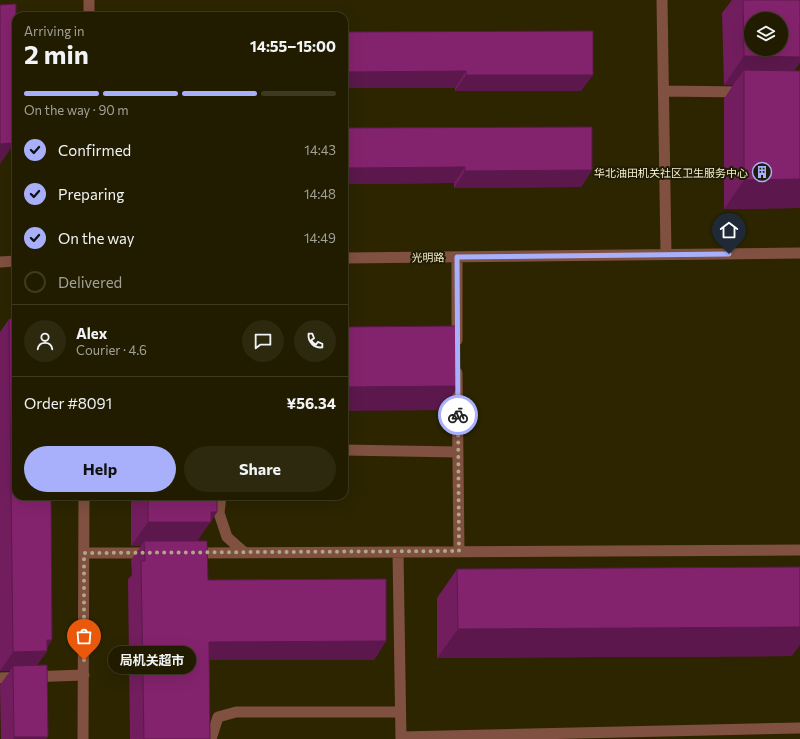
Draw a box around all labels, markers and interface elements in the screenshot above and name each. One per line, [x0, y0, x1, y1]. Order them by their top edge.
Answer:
map controls [744, 12, 788, 56]
button: layers [744, 12, 788, 56]
text: Arriving in [24, 23, 84, 39]
text: 14:55–15:00 [250, 37, 336, 55]
text: 2 min [24, 38, 89, 69]
text: On the way · 90 m [24, 102, 129, 118]
icon: check [24, 139, 46, 161]
text: Confirmed [58, 141, 131, 159]
text: 14:43 [304, 142, 336, 158]
building icon: 华北油田机关社区卫生服务中心 [751, 161, 773, 183]
place label: 华北油田机关社区卫生服务中心 [594, 166, 748, 179]
icon: check [24, 183, 46, 205]
text: Preparing [58, 185, 124, 203]
text: 14:48 [304, 186, 336, 202]
pin [712, 213, 746, 254]
icon: home [718, 219, 740, 241]
icon: check [24, 227, 46, 249]
text: On the way [58, 229, 135, 247]
text: 14:49 [304, 230, 336, 246]
street label: 光明路 [411, 250, 445, 264]
text: Delivered [58, 273, 122, 291]
button: person [24, 320, 66, 362]
button: chat [242, 320, 284, 362]
button: phone [294, 320, 336, 362]
text: Alex [76, 324, 107, 342]
text: Courier · 4.6 [76, 342, 147, 358]
text: Order #8091 [24, 394, 112, 412]
text: ¥56.34 [287, 394, 336, 412]
courier [438, 395, 478, 435]
icon: bike [447, 404, 469, 426]
button: Help [24, 446, 176, 492]
button: Share [184, 446, 336, 492]
pin [67, 619, 101, 660]
icon: bag [73, 625, 95, 647]
callout: 局机关超市 [108, 646, 196, 674]
text: 局机关超市 [119, 652, 185, 668]

